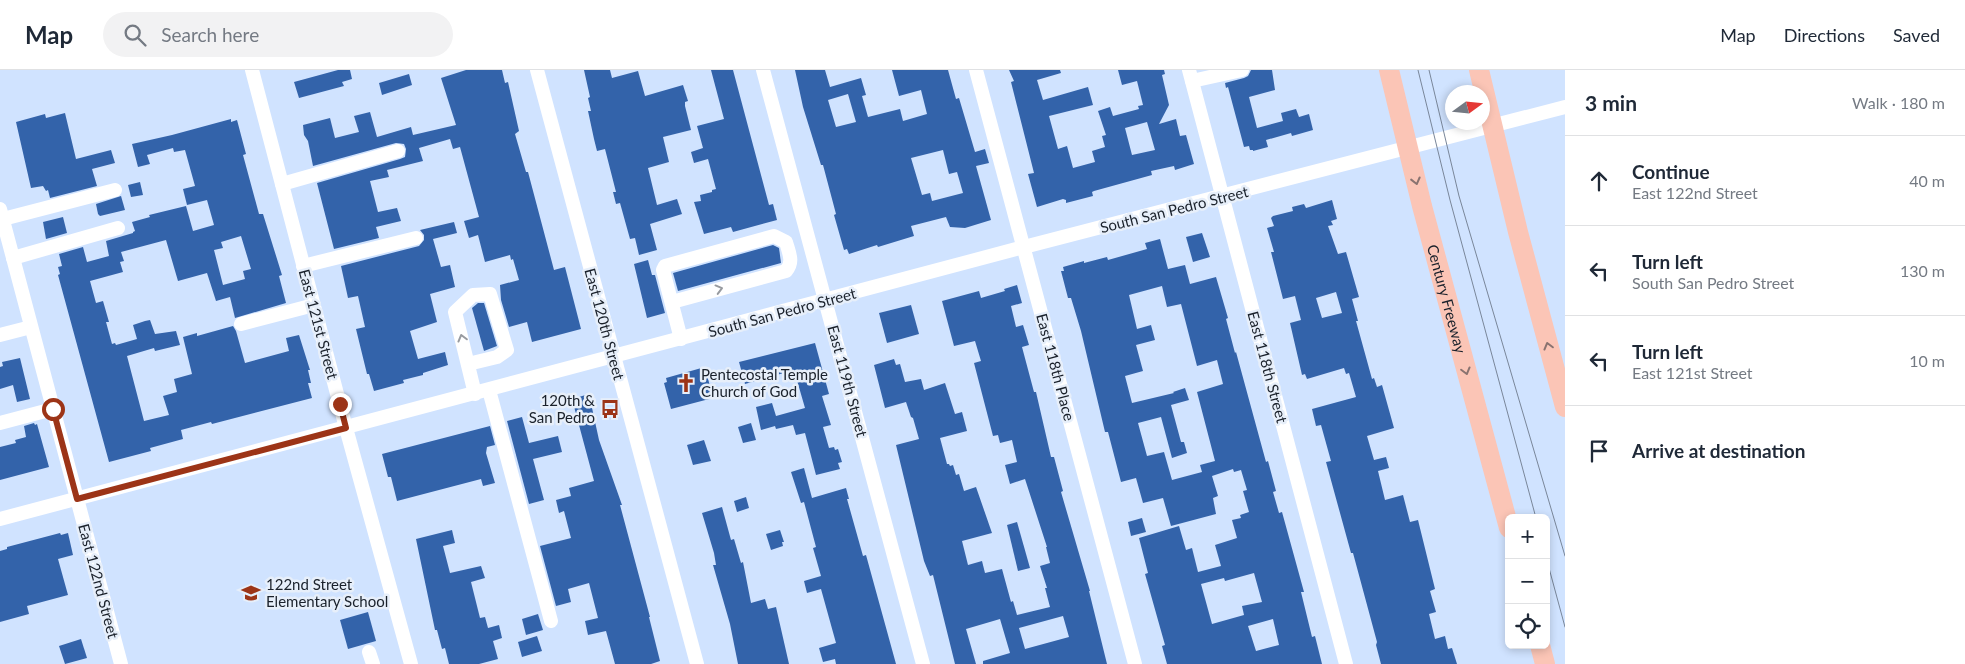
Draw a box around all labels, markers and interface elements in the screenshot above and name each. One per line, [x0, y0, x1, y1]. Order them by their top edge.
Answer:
search box [103, 12, 453, 57]
text: Map [25, 20, 73, 49]
icon: search [121, 21, 149, 49]
text: Search here [161, 23, 259, 46]
text: Map [1720, 24, 1756, 46]
text: Directions [1784, 24, 1865, 46]
text: Saved [1893, 24, 1940, 46]
north arrow [1445, 85, 1490, 130]
text: 3 min [1585, 90, 1637, 115]
text: Walk · 180 m [1852, 93, 1945, 112]
text: Continue [1632, 160, 1710, 183]
icon: ahead [1585, 167, 1613, 195]
text: 40 m [1909, 171, 1945, 190]
one-way arrow [1410, 177, 1421, 186]
street label: South San Pedro Street [1098, 182, 1251, 236]
text: East 122nd Street [1632, 183, 1758, 202]
street label: Century Freeway [1424, 242, 1470, 355]
text: Turn left [1632, 250, 1703, 273]
icon: left [1585, 257, 1613, 285]
text: 130 m [1900, 261, 1945, 280]
street label: East 120th Street [581, 266, 629, 382]
street label: East 121st Street [296, 267, 342, 382]
text: South San Pedro Street [1632, 273, 1794, 292]
street label: South San Pedro Street [706, 283, 858, 340]
one-way arrow [714, 285, 722, 295]
street label: East 118th Street [1244, 309, 1292, 425]
street label: East 118th Place [1033, 311, 1079, 423]
street label: East 119th Street [824, 323, 872, 439]
one-way arrow [457, 334, 467, 342]
text: Turn left [1632, 340, 1703, 363]
one-way arrow [1544, 343, 1554, 351]
icon: left [1585, 347, 1613, 375]
text: 10 m [1909, 351, 1945, 370]
text: East 121st Street [1632, 363, 1753, 382]
place label: Pentecostal Temple Church of God [701, 365, 828, 400]
one-way arrow [1461, 367, 1471, 375]
church icon: Pentecostal Temple Church of God [675, 372, 697, 394]
place label: 120th & San Pedro [529, 391, 595, 426]
route end [329, 393, 352, 416]
route start [42, 398, 65, 421]
bus stop icon: 120th & San Pedro [599, 398, 621, 420]
icon: arrive [1585, 437, 1613, 465]
text: Arrive at destination [1632, 439, 1805, 462]
map controls [1505, 514, 1550, 649]
button: + [1505, 514, 1550, 559]
street label: East 122nd Street [75, 522, 123, 641]
button: − [1505, 559, 1550, 604]
place label: 122nd Street Elementary School [266, 575, 388, 610]
school or university icon: 122nd Street Elementary School [240, 582, 262, 604]
button: locate [1505, 604, 1550, 649]

